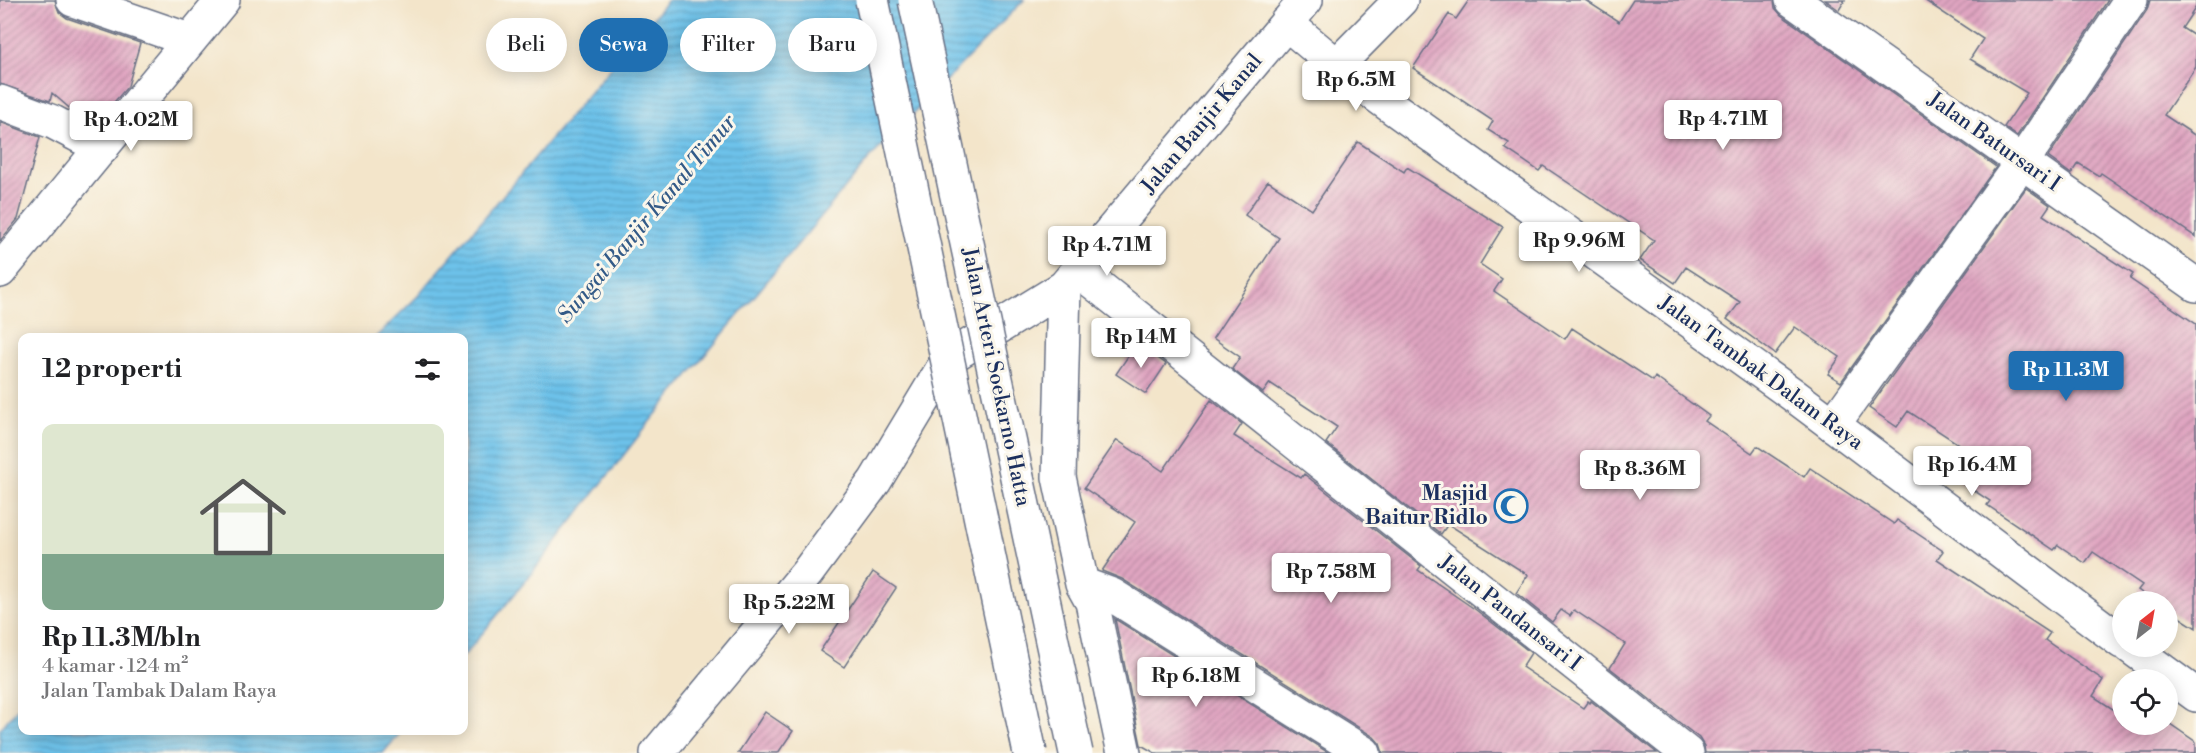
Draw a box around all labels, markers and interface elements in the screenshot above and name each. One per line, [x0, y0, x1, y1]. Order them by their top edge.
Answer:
chip: Beli [486, 18, 567, 72]
chip: Sewa [579, 18, 668, 72]
chip: Filter [680, 18, 776, 72]
chip: Baru [788, 18, 877, 72]
street label: Jalan Banjir Kanal [1135, 49, 1268, 200]
pin: Rp 6.5M [1301, 61, 1411, 112]
text: Rp 6.5M [1316, 68, 1396, 93]
street label: Jalan Batursari I [1922, 86, 2065, 197]
pin: Rp 4.71M [1661, 100, 1785, 151]
pin: Rp 4.02M [69, 101, 193, 152]
text: Rp 4.71M [1678, 107, 1768, 132]
text: Rp 4.02M [84, 108, 178, 133]
water label: Sungai Banjir Kanal Timur [552, 109, 743, 329]
pin: Rp 9.96M [1517, 222, 1641, 273]
pin: Rp 4.71M [1045, 226, 1169, 277]
text: Rp 9.96M [1533, 229, 1625, 254]
text: Rp 4.71M [1062, 233, 1152, 258]
street label: Jalan Arteri Soekarno Hatta [956, 244, 1036, 509]
street label: Jalan Tambak Dalam Raya [1653, 289, 1869, 456]
pin: Rp 14M [1092, 318, 1190, 369]
text: Rp 14M [1105, 325, 1177, 350]
pin: Rp 11.3M [2004, 351, 2128, 402]
text: 12 properti [42, 353, 182, 385]
icon: filters [411, 353, 444, 386]
text: Rp 11.3M [2023, 358, 2109, 383]
pin: Rp 16.4M [1910, 446, 2034, 497]
pin: Rp 8.36M [1578, 450, 1702, 501]
text: Rp 16.4M [1927, 453, 2017, 478]
text: Rp 8.36M [1594, 457, 1686, 482]
icon: home [189, 463, 297, 571]
place label: Masjid Baitur Ridlo [1365, 481, 1488, 531]
mosque icon: Masjid Baitur Ridlo [1493, 488, 1529, 524]
street label: Jalan Pandansari I [1433, 549, 1586, 677]
pin: Rp 7.58M [1269, 553, 1393, 604]
text: Rp 7.58M [1286, 560, 1376, 585]
pin: Rp 5.22M [727, 584, 851, 635]
text: Rp 5.22M [743, 591, 835, 616]
north arrow [2112, 591, 2178, 657]
map controls [2112, 591, 2178, 735]
text: Rp 11.3M/bln [42, 622, 201, 654]
text: 4 kamar · 124 m² [42, 654, 188, 679]
pin: Rp 6.18M [1134, 657, 1258, 708]
text: Rp 6.18M [1151, 664, 1241, 689]
button: locate [2112, 669, 2178, 735]
text: Jalan Tambak Dalam Raya [42, 679, 277, 704]

